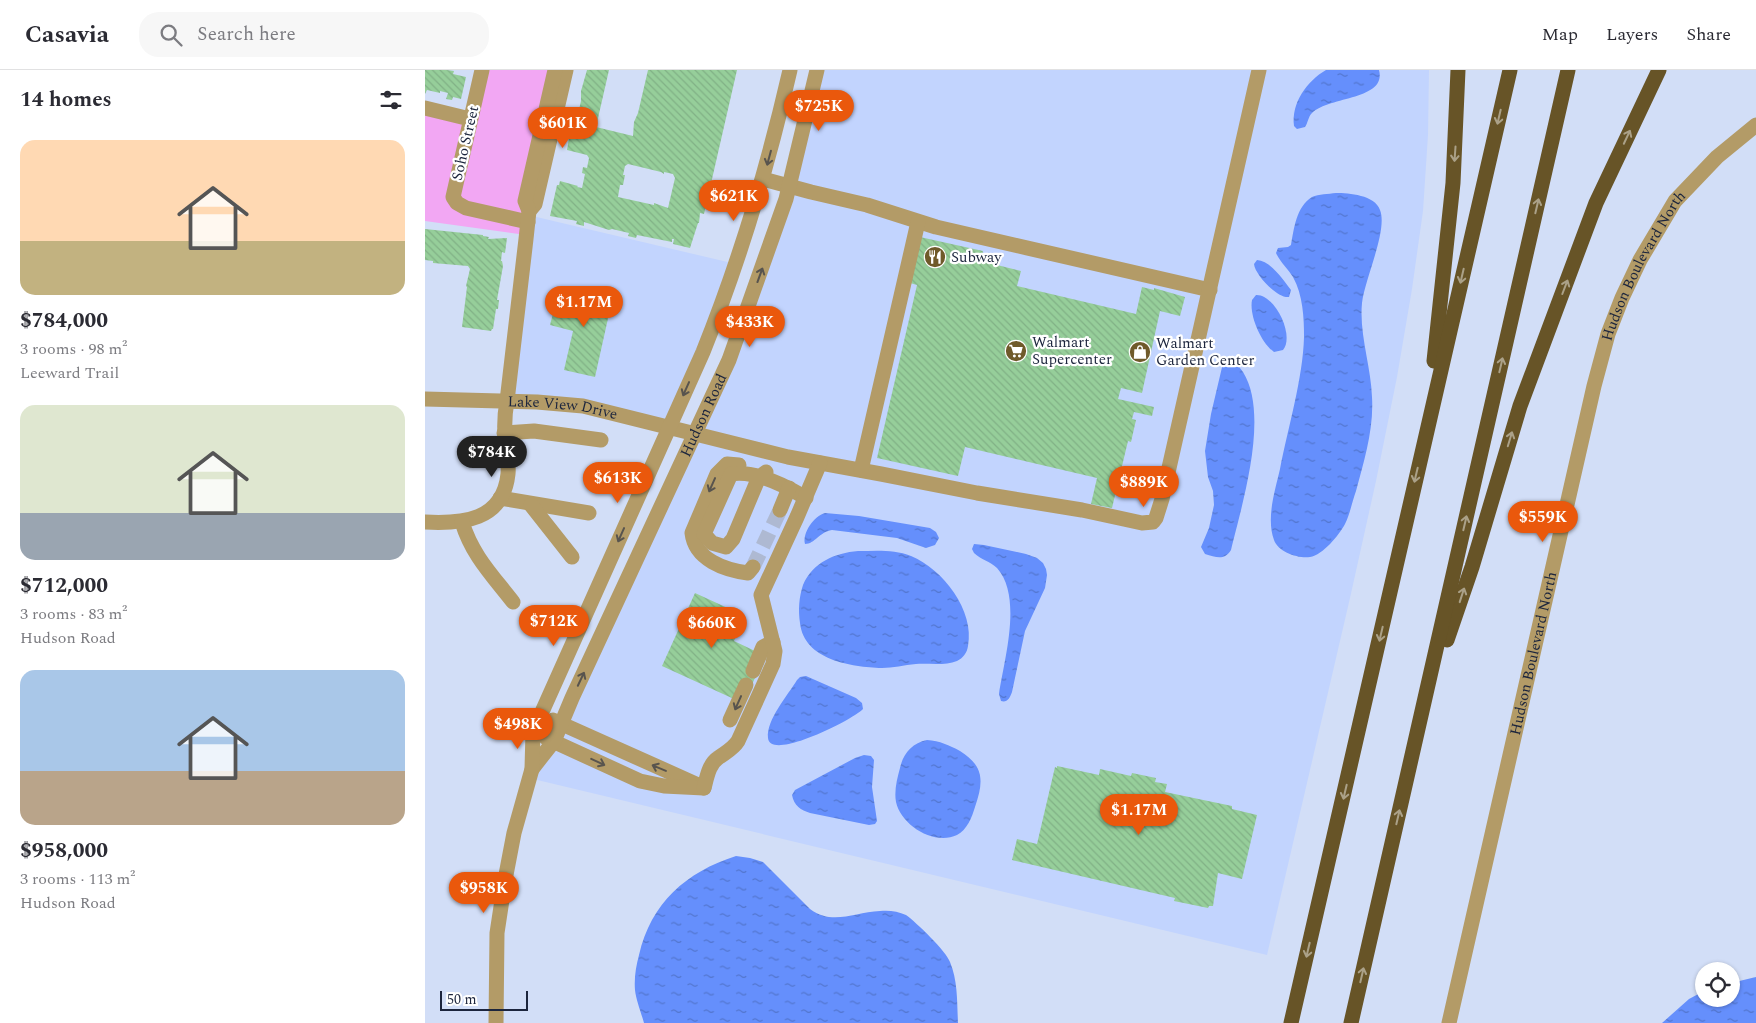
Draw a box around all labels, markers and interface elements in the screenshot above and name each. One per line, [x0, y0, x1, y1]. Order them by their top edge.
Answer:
search box [139, 12, 489, 57]
text: Casavia [25, 17, 109, 53]
text: Search here [197, 20, 296, 49]
icon: search [157, 21, 185, 49]
text: Map [1542, 21, 1578, 48]
text: Layers [1606, 21, 1658, 48]
text: Share [1686, 21, 1731, 48]
text: 14 homes [20, 84, 112, 116]
icon: filters [377, 86, 405, 114]
pin: $725K [784, 90, 854, 132]
text: $725K [795, 94, 843, 118]
street label: Soho Street [446, 103, 485, 183]
pin: $601K [528, 106, 598, 149]
one-way arrow [1494, 109, 1503, 125]
text: $601K [539, 111, 587, 135]
one-way arrow [1623, 130, 1633, 145]
one-way arrow [1450, 145, 1460, 161]
one-way arrow [763, 150, 773, 166]
icon: home [168, 173, 258, 263]
pin: $621K [699, 180, 769, 222]
text: $621K [710, 184, 758, 208]
street label: Hudson Boulevard North [1596, 185, 1692, 344]
one-way arrow [1533, 199, 1542, 215]
restaurant icon: Subway [923, 245, 947, 269]
place label: Subway [951, 246, 1002, 269]
one-way arrow [756, 267, 765, 283]
one-way arrow [1457, 267, 1466, 283]
one-way arrow [1561, 279, 1570, 295]
pin: $1.17M [543, 286, 625, 328]
text: $1.17M [556, 290, 612, 314]
text: $784,000 [20, 305, 108, 337]
pin: $433K [715, 306, 785, 348]
text: $433K [726, 310, 774, 334]
place label: Walmart Supercenter [1032, 331, 1112, 371]
place label: Walmart Garden Center [1156, 332, 1254, 372]
text: 3 rooms · 98 m² [20, 337, 127, 361]
supermarket icon: Walmart Supercenter [1004, 339, 1028, 363]
shop icon: Walmart Garden Center [1128, 340, 1152, 364]
one-way arrow [1497, 357, 1506, 373]
text: Leeward Trail [20, 361, 119, 385]
street label: Hudson Road [674, 370, 733, 461]
one-way arrow [681, 381, 691, 396]
street label: Lake View Drive [507, 390, 620, 426]
one-way arrow [1505, 432, 1515, 448]
pin: $784K [457, 436, 527, 478]
icon: home [168, 438, 258, 528]
text: $784K [468, 440, 516, 464]
pin: $613K [583, 462, 653, 504]
text: $613K [594, 466, 642, 490]
pin: $889K [1109, 466, 1179, 508]
one-way arrow [1411, 467, 1421, 483]
text: $889K [1120, 470, 1168, 494]
one-way arrow [707, 477, 717, 492]
pin: $559K [1508, 500, 1578, 543]
text: $559K [1519, 505, 1567, 529]
one-way arrow [1461, 515, 1470, 531]
one-way arrow [615, 527, 625, 542]
street label: Hudson Boulevard North [1504, 569, 1563, 738]
text: $712,000 [20, 570, 108, 602]
one-way arrow [1458, 587, 1467, 603]
text: 3 rooms · 83 m² [20, 602, 127, 626]
pin: $712K [519, 604, 589, 647]
pin: $660K [677, 606, 747, 649]
text: $712K [530, 609, 578, 633]
text: $660K [688, 611, 736, 635]
one-way arrow [1376, 625, 1385, 641]
text: Hudson Road [20, 626, 116, 650]
one-way arrow [576, 672, 586, 687]
one-way arrow [733, 695, 743, 710]
icon: home [168, 703, 258, 793]
pin: $498K [483, 708, 553, 750]
text: $498K [494, 712, 542, 736]
one-way arrow [590, 758, 605, 767]
one-way arrow [652, 763, 667, 773]
one-way arrow [1340, 784, 1349, 800]
pin: $1.17M [1098, 794, 1180, 836]
text: $1.17M [1111, 798, 1167, 822]
one-way arrow [1394, 809, 1403, 825]
text: $958,000 [20, 835, 108, 867]
text: 3 rooms · 113 m² [20, 867, 135, 891]
pin: $958K [449, 872, 519, 914]
text: $958K [460, 876, 508, 900]
text: Hudson Road [20, 891, 116, 915]
one-way arrow [1303, 942, 1312, 958]
map controls [1695, 962, 1740, 1007]
button: locate [1695, 962, 1740, 1007]
one-way arrow [1358, 968, 1367, 984]
scale bar [440, 988, 527, 1011]
text: 50 m [447, 989, 477, 1010]

